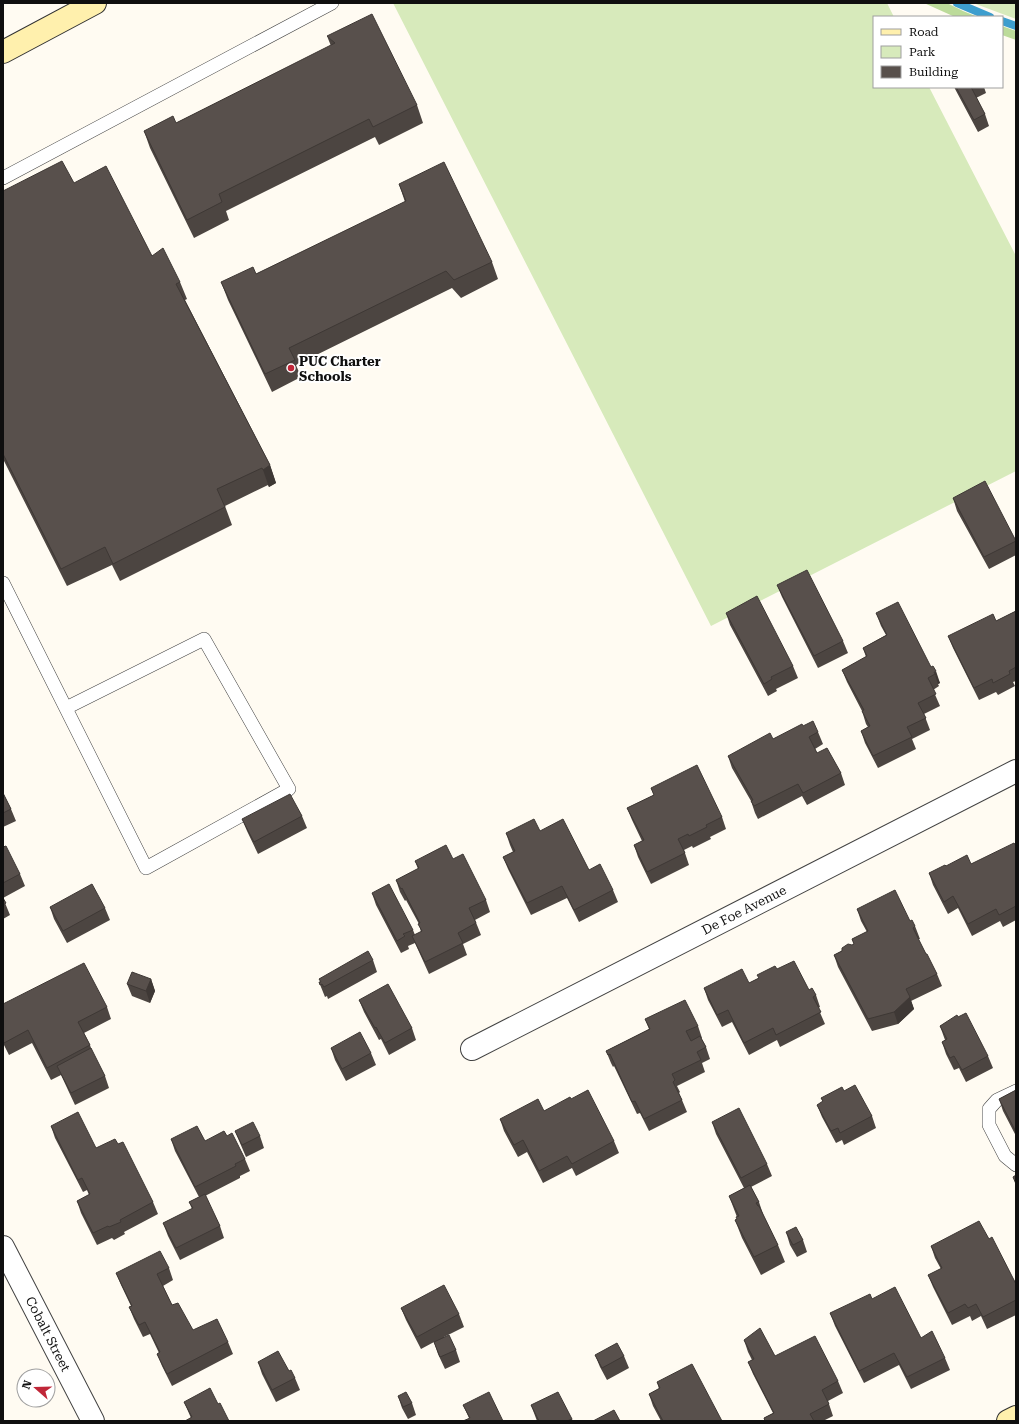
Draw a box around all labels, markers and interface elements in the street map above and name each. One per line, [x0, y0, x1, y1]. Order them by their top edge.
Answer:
legend [873, 16, 1003, 88]
text: Road [909, 25, 939, 39]
text: Park [909, 45, 936, 59]
text: Building [909, 65, 958, 79]
place label: PUC Charter Schools [299, 354, 381, 384]
marker: PUC Charter Schools [286, 363, 296, 373]
street label: De Foe Avenue [699, 882, 789, 938]
street label: Cobalt Street [23, 1294, 73, 1374]
north arrow [16, 1368, 56, 1408]
text: N [20, 1378, 35, 1391]

